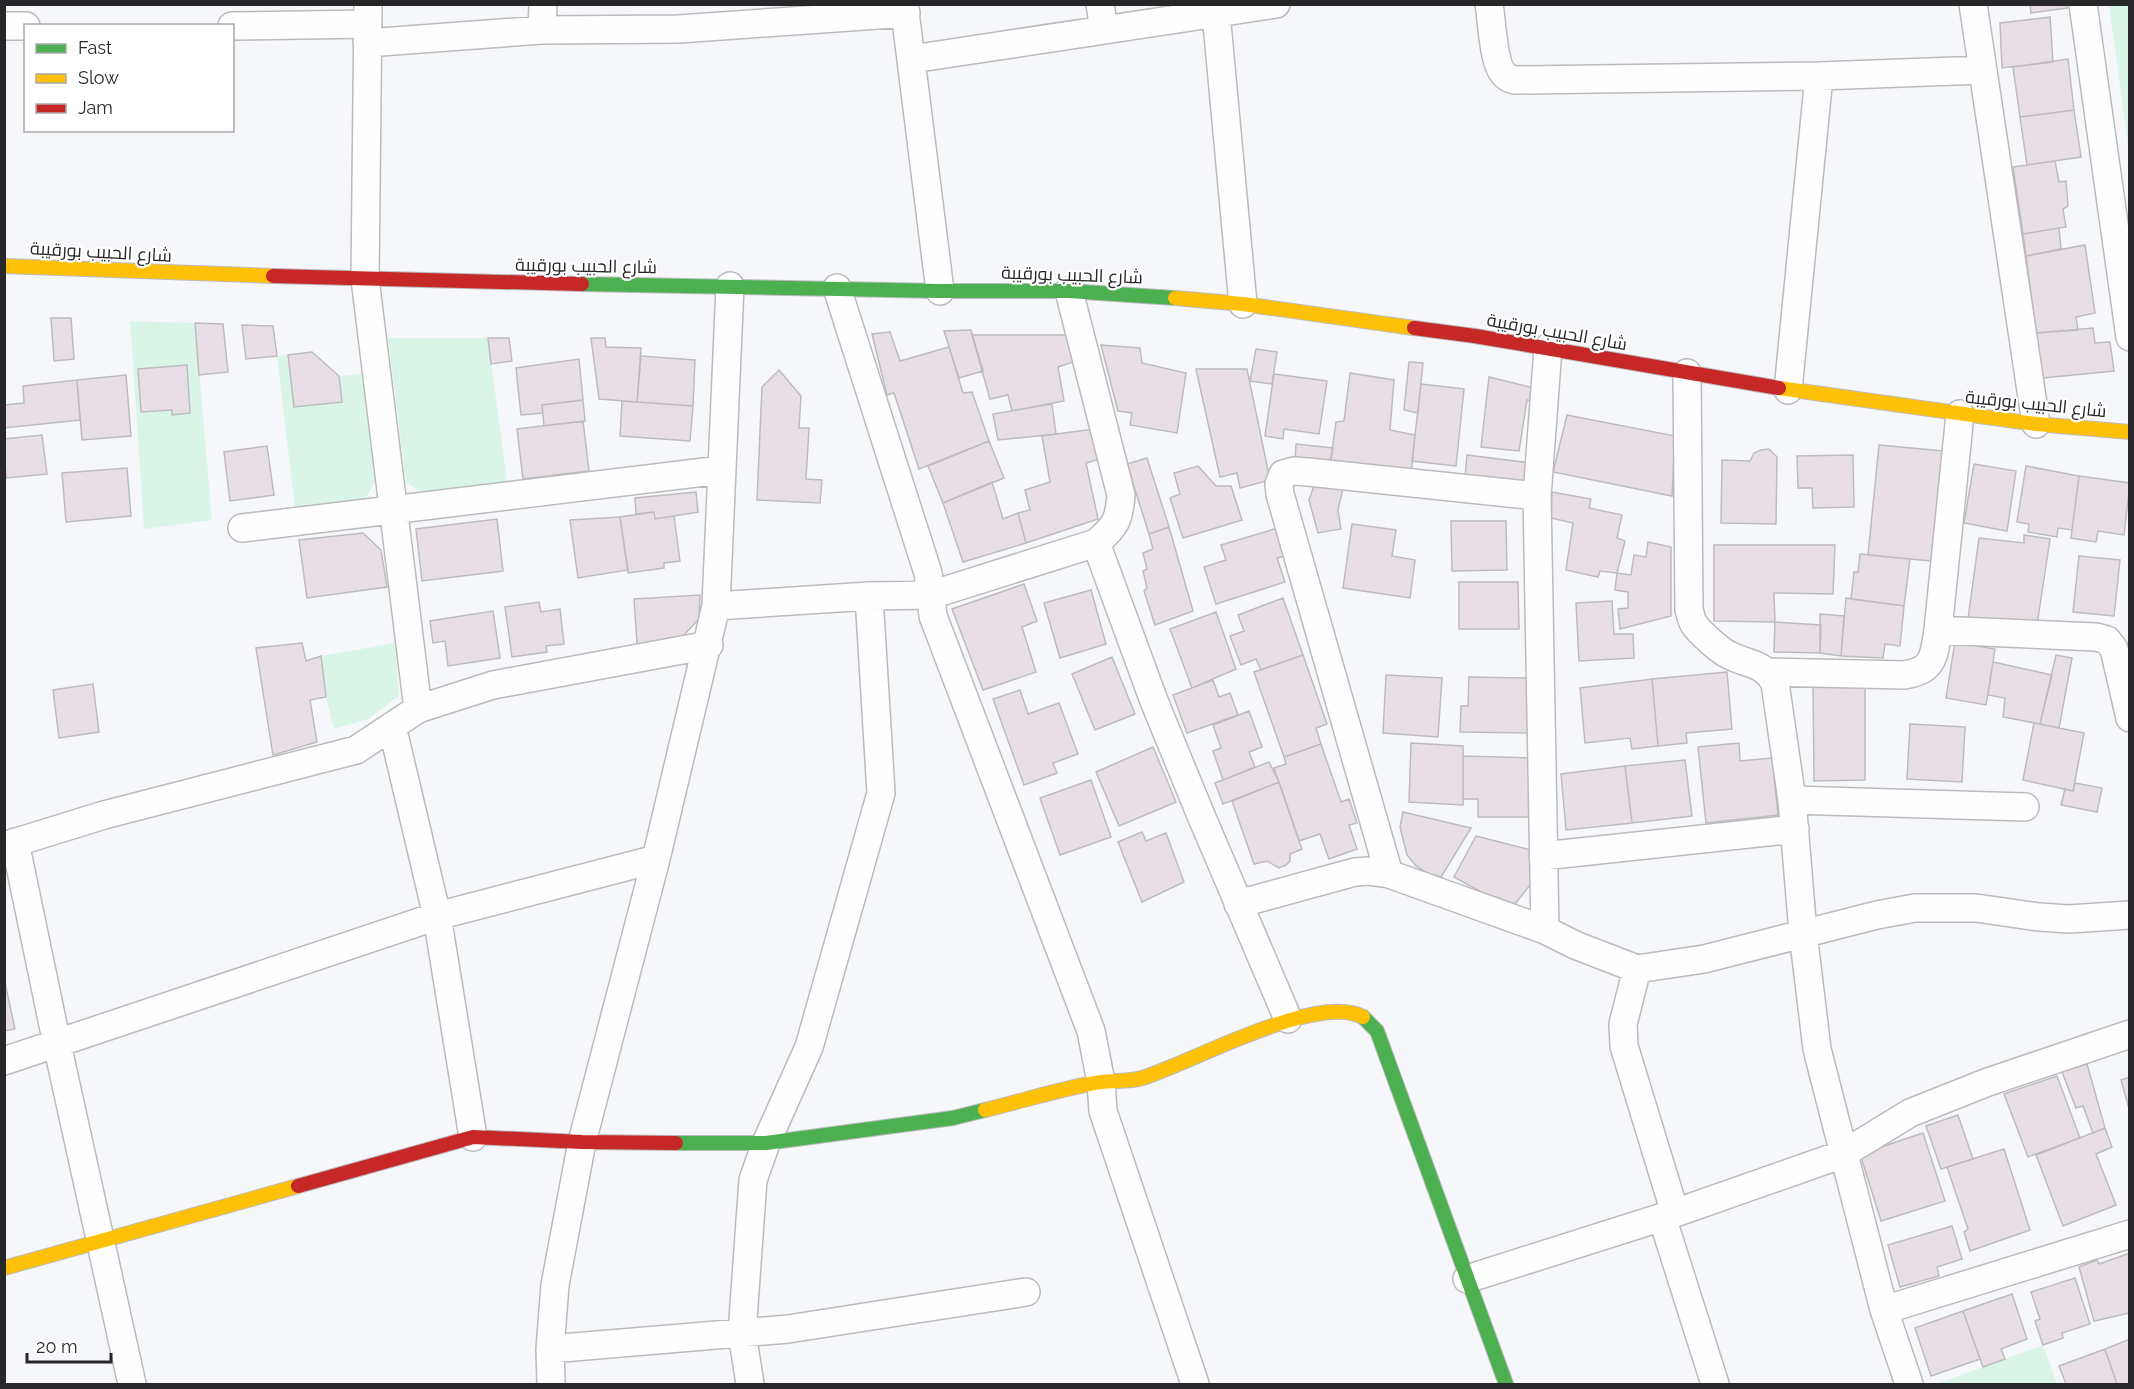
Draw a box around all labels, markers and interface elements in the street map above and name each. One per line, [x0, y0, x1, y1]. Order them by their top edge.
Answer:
legend [24, 24, 234, 132]
text: Fast [78, 37, 112, 58]
text: Slow [78, 67, 119, 88]
text: Jam [78, 97, 113, 118]
street label: شارع الحبيب بورقيبة [30, 237, 172, 268]
street label: شارع الحبيب بورقيبة [515, 254, 657, 279]
street label: شارع الحبيب بورقيبة [1001, 262, 1143, 289]
street label: شارع الحبيب بورقيبة [1485, 309, 1629, 356]
street label: شارع الحبيب بورقيبة [1964, 386, 2108, 423]
scale bar [27, 1326, 111, 1364]
text: 20 m [36, 1336, 78, 1357]

